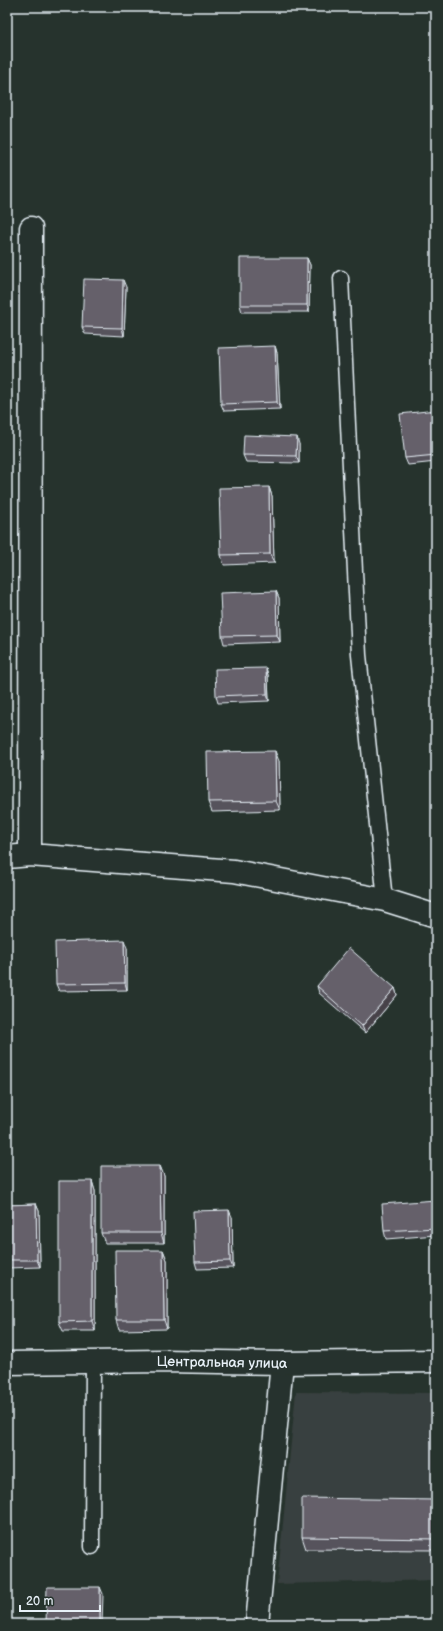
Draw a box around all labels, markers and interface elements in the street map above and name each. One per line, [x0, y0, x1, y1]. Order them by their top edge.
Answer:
street label: Центральная улица [157, 1353, 288, 1372]
scale bar [20, 1587, 100, 1613]
text: 20 m [26, 1594, 53, 1609]

